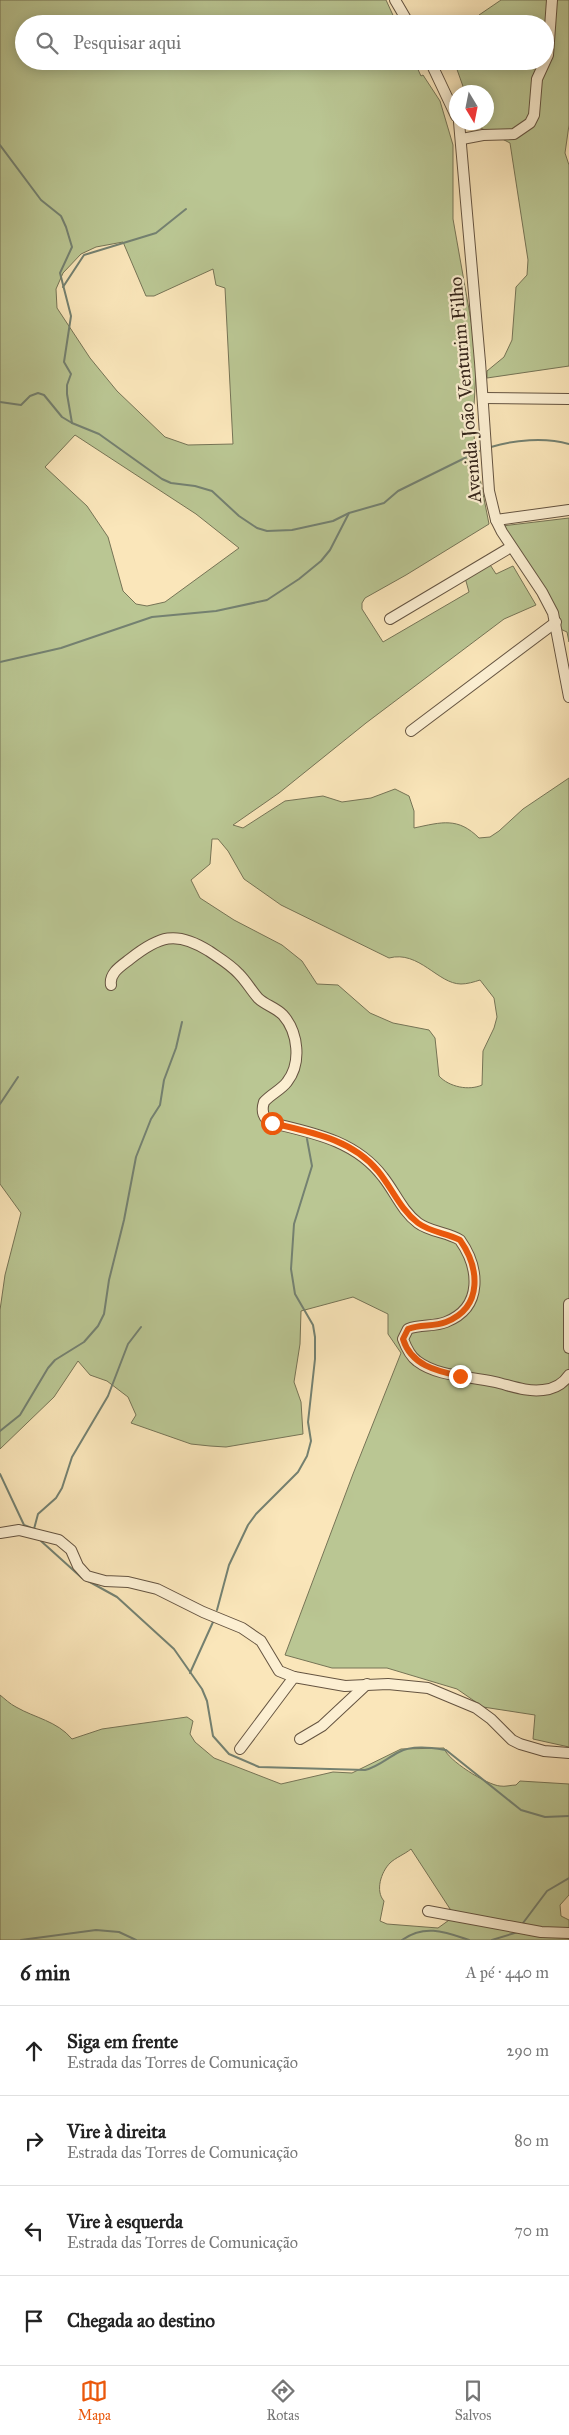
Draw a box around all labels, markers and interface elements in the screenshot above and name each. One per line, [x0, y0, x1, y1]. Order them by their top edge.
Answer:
search box [15, 15, 554, 70]
icon: search [33, 29, 61, 57]
text: Pesquisar aqui [73, 31, 181, 54]
north arrow [449, 85, 494, 130]
street label: Avenida João Venturim Filho [444, 276, 487, 505]
route start [261, 1112, 284, 1135]
route end [449, 1365, 472, 1388]
text: 6 min [20, 1960, 70, 1986]
text: A pé · 440 m [466, 1963, 549, 1982]
text: Siga em frente [67, 2030, 178, 2053]
icon: ahead [20, 2037, 48, 2065]
text: 290 m [506, 2041, 549, 2060]
text: Estrada das Torres de Comunicação [67, 2053, 298, 2072]
text: Vire à direita [67, 2120, 166, 2143]
icon: right [20, 2127, 48, 2155]
text: 80 m [514, 2131, 549, 2150]
text: Estrada das Torres de Comunicação [67, 2143, 298, 2162]
text: Vire à esquerda [67, 2210, 183, 2233]
icon: left [20, 2217, 48, 2245]
text: 70 m [514, 2221, 549, 2240]
text: Estrada das Torres de Comunicação [67, 2233, 298, 2252]
icon: arrive [20, 2307, 48, 2335]
text: Chegada ao destino [67, 2309, 215, 2332]
tab: Mapa [78, 2377, 111, 2424]
tab: Rotas [266, 2377, 299, 2424]
tab: Salvos [455, 2377, 491, 2424]

